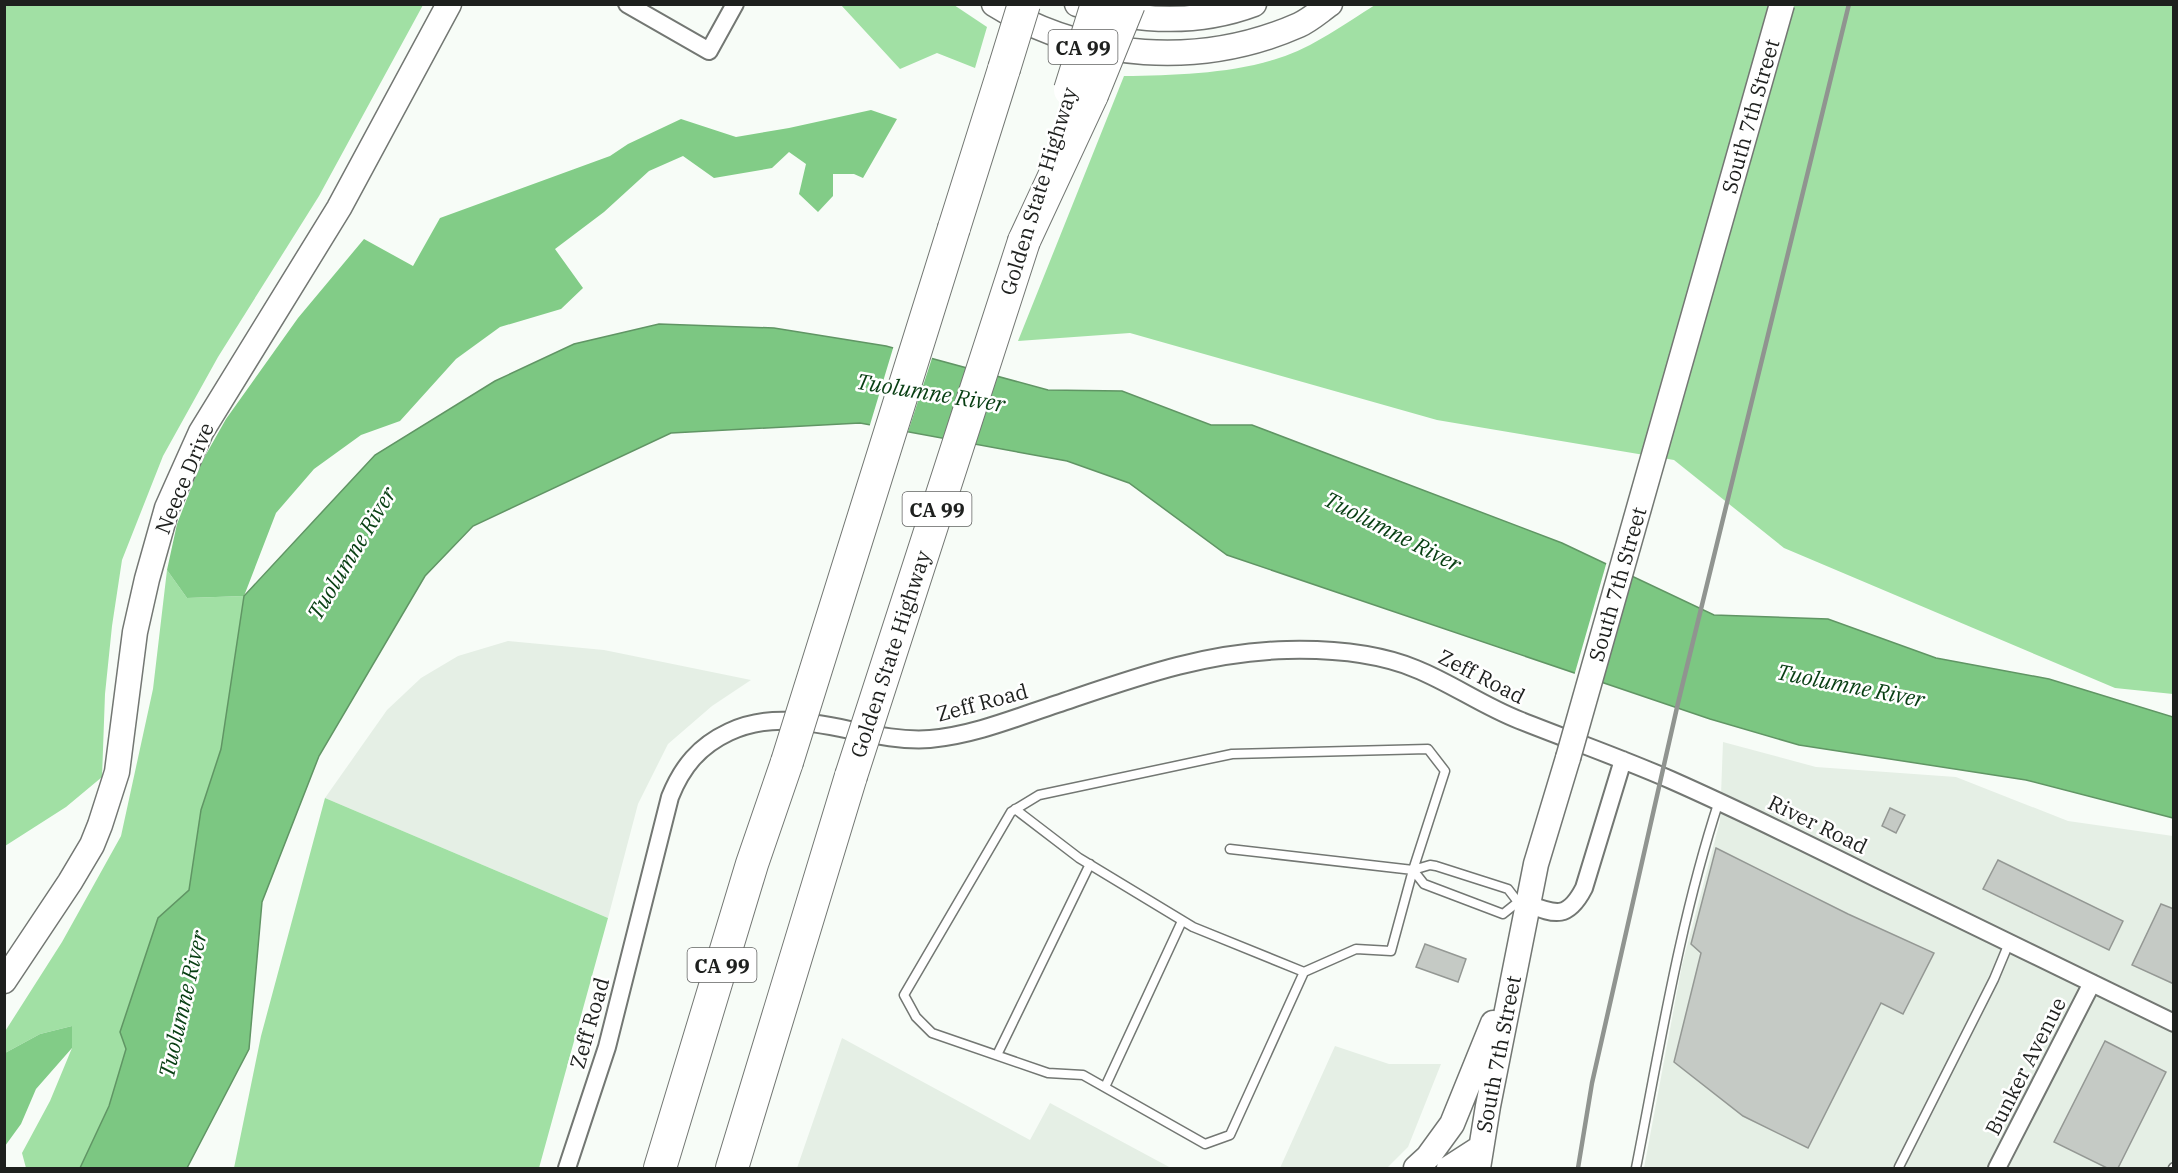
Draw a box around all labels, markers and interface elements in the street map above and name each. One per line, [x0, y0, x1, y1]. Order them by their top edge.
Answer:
road number: CA 99 [1048, 30, 1118, 64]
street label: South 7th Street [1715, 35, 1785, 197]
street label: Golden State Highway [993, 83, 1083, 298]
water label: Tuolumne River [855, 366, 1009, 418]
street label: Neece Drive [148, 418, 220, 538]
water label: Tuolumne River [300, 480, 403, 625]
water label: Tuolumne River [1320, 484, 1468, 579]
road number: CA 99 [902, 492, 972, 526]
street label: South 7th Street [1582, 503, 1652, 665]
street label: Golden State Highway [843, 546, 937, 761]
street label: Zeff Road [1434, 642, 1530, 710]
water label: Tuolumne River [1775, 656, 1929, 714]
street label: Zeff Road [933, 676, 1031, 728]
street label: River Road [1764, 788, 1873, 860]
water label: Tuolumne River [151, 926, 213, 1080]
road number: CA 99 [688, 948, 756, 982]
street label: South 7th Street [1469, 973, 1527, 1135]
street label: Zeff Road [563, 974, 615, 1072]
street label: Bunker Avenue [1978, 992, 2072, 1140]

